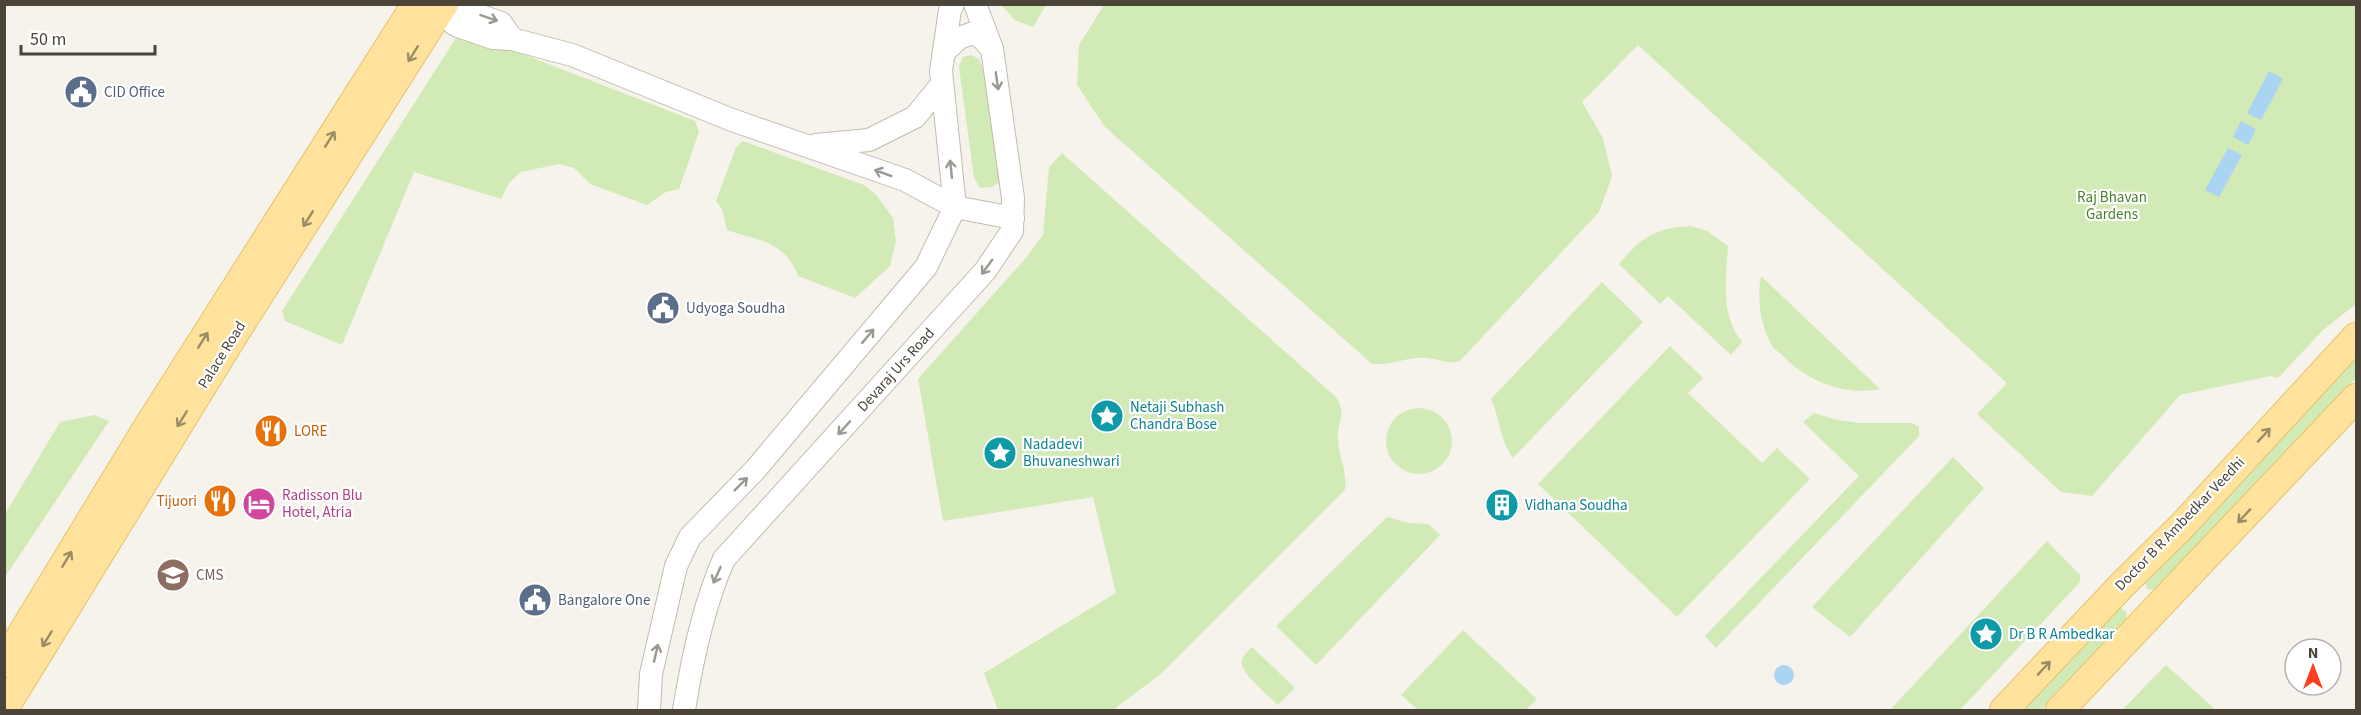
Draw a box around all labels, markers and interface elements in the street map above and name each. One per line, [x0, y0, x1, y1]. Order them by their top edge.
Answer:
one-way arrow [479, 14, 498, 25]
scale bar [21, 18, 154, 56]
text: 50 m [30, 27, 66, 52]
one-way arrow [407, 45, 419, 62]
one-way arrow [991, 70, 1002, 90]
public building icon: CID Office [63, 74, 99, 110]
place label: CID Office [104, 82, 165, 103]
one-way arrow [324, 132, 336, 148]
one-way arrow [945, 159, 956, 179]
one-way arrow [874, 166, 893, 177]
park label: Raj Bhavan Gardens [2077, 187, 2147, 225]
one-way arrow [302, 210, 314, 227]
one-way arrow [981, 258, 993, 274]
public building icon: Udyoga Soudha [645, 290, 681, 326]
place label: Udyoga Soudha [686, 298, 785, 319]
street label: Palace Road [193, 317, 251, 393]
street label: Devaraj Urs Road [853, 323, 939, 417]
one-way arrow [862, 328, 875, 344]
one-way arrow [197, 331, 210, 348]
place label: Netaji Subhash Chandra Bose [1130, 397, 1224, 435]
place icon: Netaji Subhash Chandra Bose [1089, 398, 1125, 434]
one-way arrow [176, 411, 189, 428]
restaurant icon: LORE [253, 413, 289, 449]
one-way arrow [837, 420, 851, 435]
place label: LORE [294, 421, 327, 442]
one-way arrow [2257, 427, 2272, 442]
place label: Nadadevi Bhuvaneshwari [1023, 434, 1120, 472]
place icon: Nadadevi Bhuvaneshwari [982, 435, 1018, 471]
street label: Doctor B R Ambedkar Veedhi [2110, 452, 2250, 596]
one-way arrow [734, 476, 749, 491]
restaurant icon: Tijuori [202, 483, 238, 519]
place label: Radisson Blu Hotel, Atria [282, 485, 363, 523]
hotel icon: Radisson Blu Hotel, Atria [241, 486, 277, 522]
building icon: Vidhana Soudha [1484, 487, 1520, 523]
place label: Tijuori [156, 491, 197, 512]
place label: Vidhana Soudha [1525, 495, 1628, 516]
one-way arrow [2237, 508, 2251, 523]
one-way arrow [62, 551, 74, 568]
school or university icon: CMS [155, 557, 191, 593]
place label: CMS [196, 565, 223, 586]
one-way arrow [711, 565, 722, 583]
public building icon: Bangalore One [517, 582, 553, 618]
place label: Bangalore One [558, 590, 651, 611]
place icon: Dr B R Ambedkar [1968, 616, 2004, 652]
place label: Dr B R Ambedkar [2009, 624, 2115, 645]
one-way arrow [40, 630, 52, 647]
north arrow [2283, 637, 2343, 697]
text: N [2308, 642, 2318, 664]
one-way arrow [651, 643, 663, 662]
one-way arrow [2037, 660, 2051, 675]

